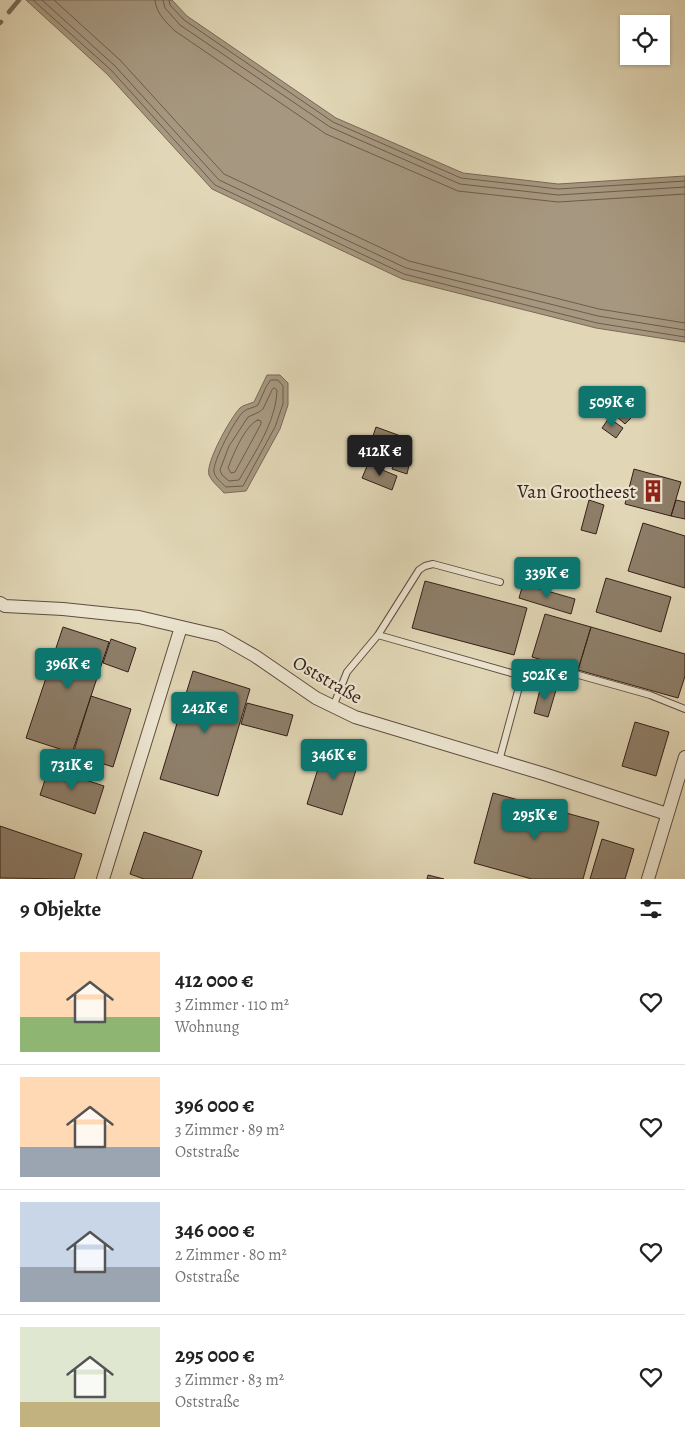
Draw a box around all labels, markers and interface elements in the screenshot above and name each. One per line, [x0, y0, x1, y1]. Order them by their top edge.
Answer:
map controls [620, 15, 670, 65]
button: locate [620, 15, 670, 65]
pin: 509K € [571, 386, 653, 428]
text: 509K € [590, 391, 634, 413]
pin: 412K € [339, 434, 421, 477]
text: 412K € [358, 440, 402, 462]
building icon: Van Grootheest [640, 478, 666, 504]
place label: Van Grootheest [516, 479, 636, 505]
pin: 339K € [506, 556, 588, 599]
text: 339K € [525, 562, 569, 584]
pin: 396K € [27, 648, 109, 690]
street label: Oststraße [288, 649, 367, 710]
text: 396K € [46, 653, 90, 675]
pin: 502K € [504, 658, 586, 701]
text: 502K € [522, 664, 568, 686]
pin: 242K € [164, 692, 246, 734]
text: 242K € [182, 697, 228, 719]
pin: 346K € [293, 738, 375, 781]
text: 346K € [312, 744, 356, 766]
pin: 731K € [31, 748, 113, 791]
text: 731K € [51, 754, 93, 776]
pin: 295K € [494, 798, 576, 841]
text: 295K € [513, 804, 557, 826]
text: 9 Objekte [20, 895, 101, 923]
icon: filters [637, 895, 665, 923]
text: 412 000 € [175, 966, 254, 994]
icon: home [60, 972, 120, 1032]
icon: heart [637, 988, 665, 1016]
text: 3 Zimmer · 110 m² [175, 994, 289, 1016]
text: Wohnung [175, 1016, 239, 1038]
text: 396 000 € [175, 1091, 255, 1119]
icon: home [60, 1097, 120, 1157]
icon: heart [637, 1113, 665, 1141]
text: 3 Zimmer · 89 m² [175, 1119, 285, 1141]
text: Oststraße [175, 1141, 240, 1163]
text: 346 000 € [175, 1216, 255, 1244]
icon: home [60, 1222, 120, 1282]
icon: heart [637, 1238, 665, 1266]
text: 2 Zimmer · 80 m² [175, 1244, 287, 1266]
text: Oststraße [175, 1266, 240, 1288]
text: 295 000 € [175, 1341, 255, 1369]
icon: home [60, 1347, 120, 1407]
icon: heart [637, 1363, 665, 1391]
text: 3 Zimmer · 83 m² [175, 1369, 284, 1391]
text: Oststraße [175, 1391, 240, 1413]

